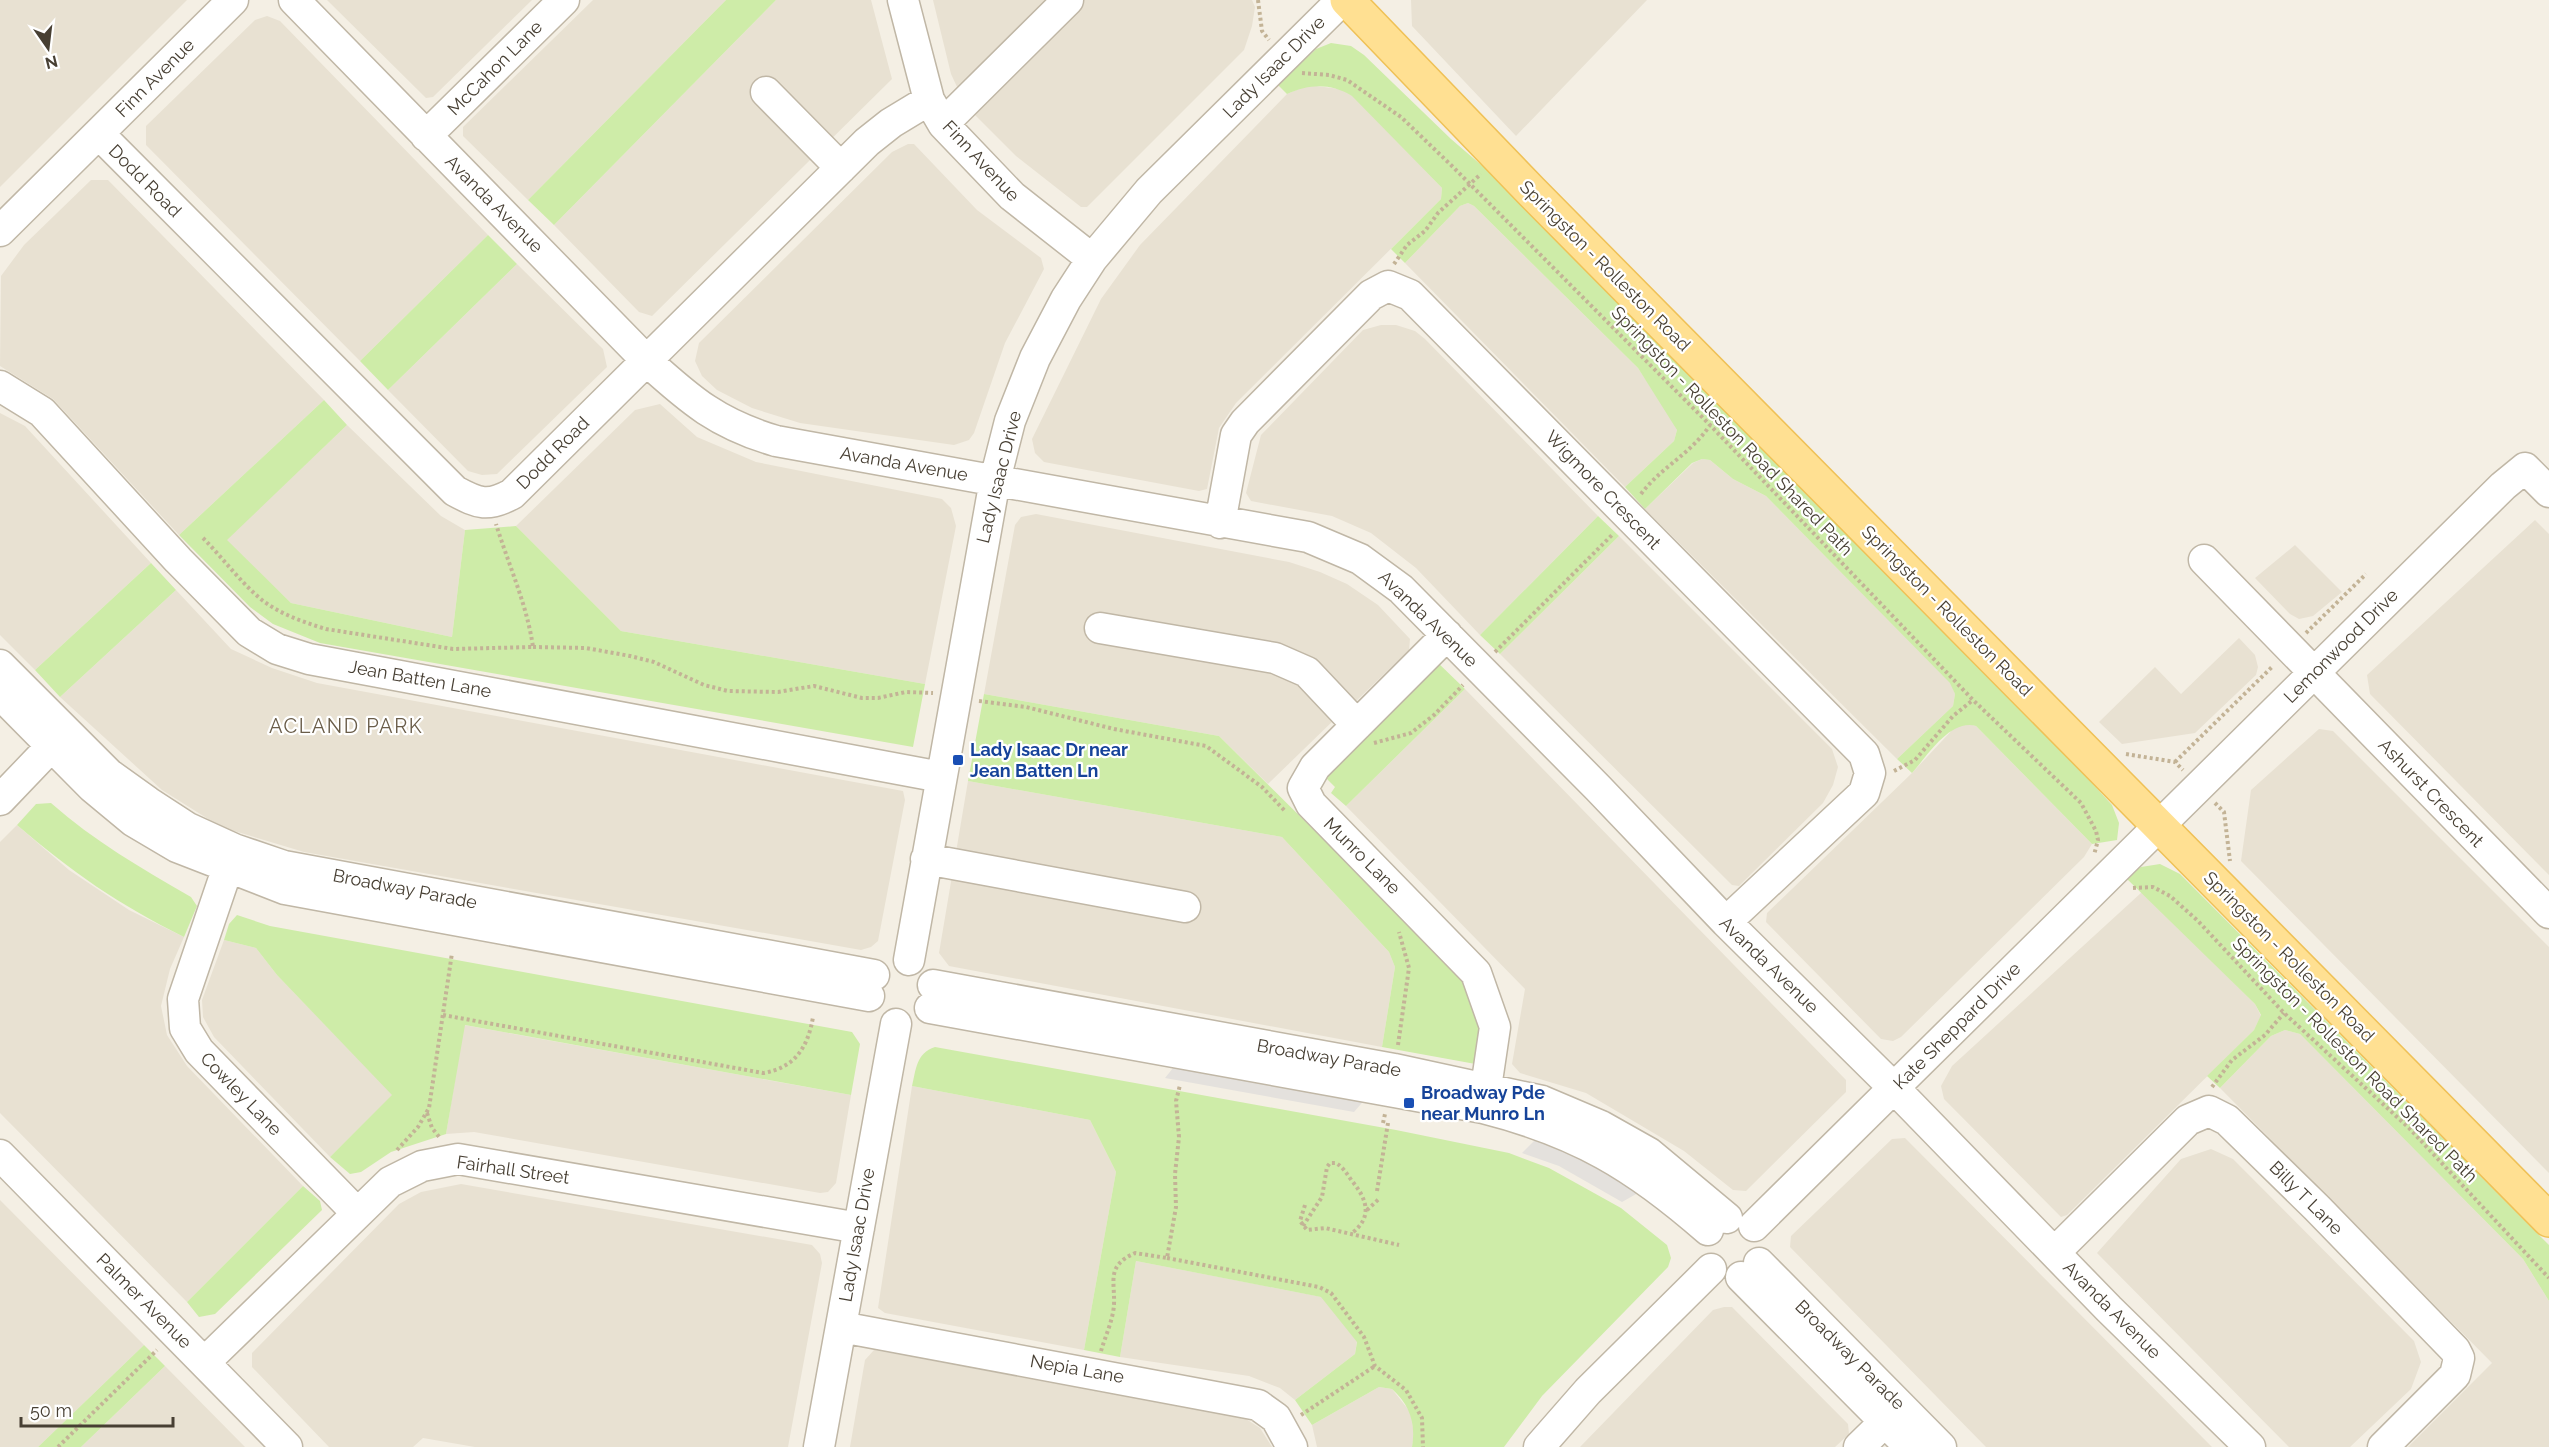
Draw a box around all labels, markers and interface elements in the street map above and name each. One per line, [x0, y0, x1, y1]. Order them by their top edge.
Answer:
street label: Lady Isaac Drive [1218, 11, 1329, 122]
street label: McCahon Lane [443, 16, 547, 119]
north arrow [18, 18, 78, 78]
street label: Finn Avenue [111, 34, 199, 121]
text: N [43, 51, 60, 73]
street label: Finn Avenue [939, 116, 1024, 206]
street label: Dodd Road [105, 140, 186, 221]
street label: Avanda Avenue [441, 150, 548, 257]
street label: Springston - Rolleston Road [1516, 176, 1695, 355]
street label: Springston - Rolleston Road Shared Path [1607, 302, 1857, 560]
street label: Lady Isaac Drive [972, 408, 1025, 545]
street label: Dodd Road [512, 412, 593, 493]
street label: Wigmore Crescent [1541, 426, 1665, 553]
street label: Avanda Avenue [839, 442, 970, 485]
street label: Springston - Rolleston Road [1858, 521, 2037, 700]
street label: Avanda Avenue [1374, 566, 1483, 671]
street label: Lemonwood Drive [2279, 584, 2402, 707]
street label: Jean Batten Lane [347, 656, 494, 701]
district label: ACLAND PARK [269, 714, 423, 738]
street label: Ashurst Crescent [2374, 734, 2488, 851]
place label: Lady Isaac Dr near Jean Batten Ln [970, 739, 1128, 781]
marker: Lady Isaac Dr near Jean Batten Ln [951, 753, 965, 767]
street label: Munro Lane [1320, 813, 1405, 899]
street label: Broadway Parade [331, 864, 479, 913]
street label: Springston - Rolleston Road [2200, 867, 2379, 1046]
street label: Avanda Avenue [1715, 912, 1824, 1017]
street label: Springston - Rolleston Road Shared Path [2228, 933, 2482, 1187]
street label: Kate Sheppard Drive [1889, 957, 2025, 1094]
street label: Broadway Parade [1255, 1034, 1403, 1081]
street label: Cowley Lane [196, 1048, 287, 1140]
place label: Broadway Pde near Munro Ln [1421, 1082, 1545, 1124]
marker: Broadway Pde near Munro Ln [1402, 1096, 1416, 1110]
street label: Fairhall Street [455, 1151, 571, 1188]
street label: Billy T Lane [2265, 1157, 2348, 1239]
street label: Lady Isaac Drive [834, 1166, 879, 1303]
street label: Palmer Avenue [92, 1249, 197, 1353]
street label: Avanda Avenue [2059, 1256, 2166, 1363]
street label: Broadway Parade [1791, 1296, 1910, 1414]
street label: Nepia Lane [1028, 1350, 1126, 1387]
scale bar [21, 1390, 172, 1428]
text: 50 m [30, 1400, 72, 1421]

